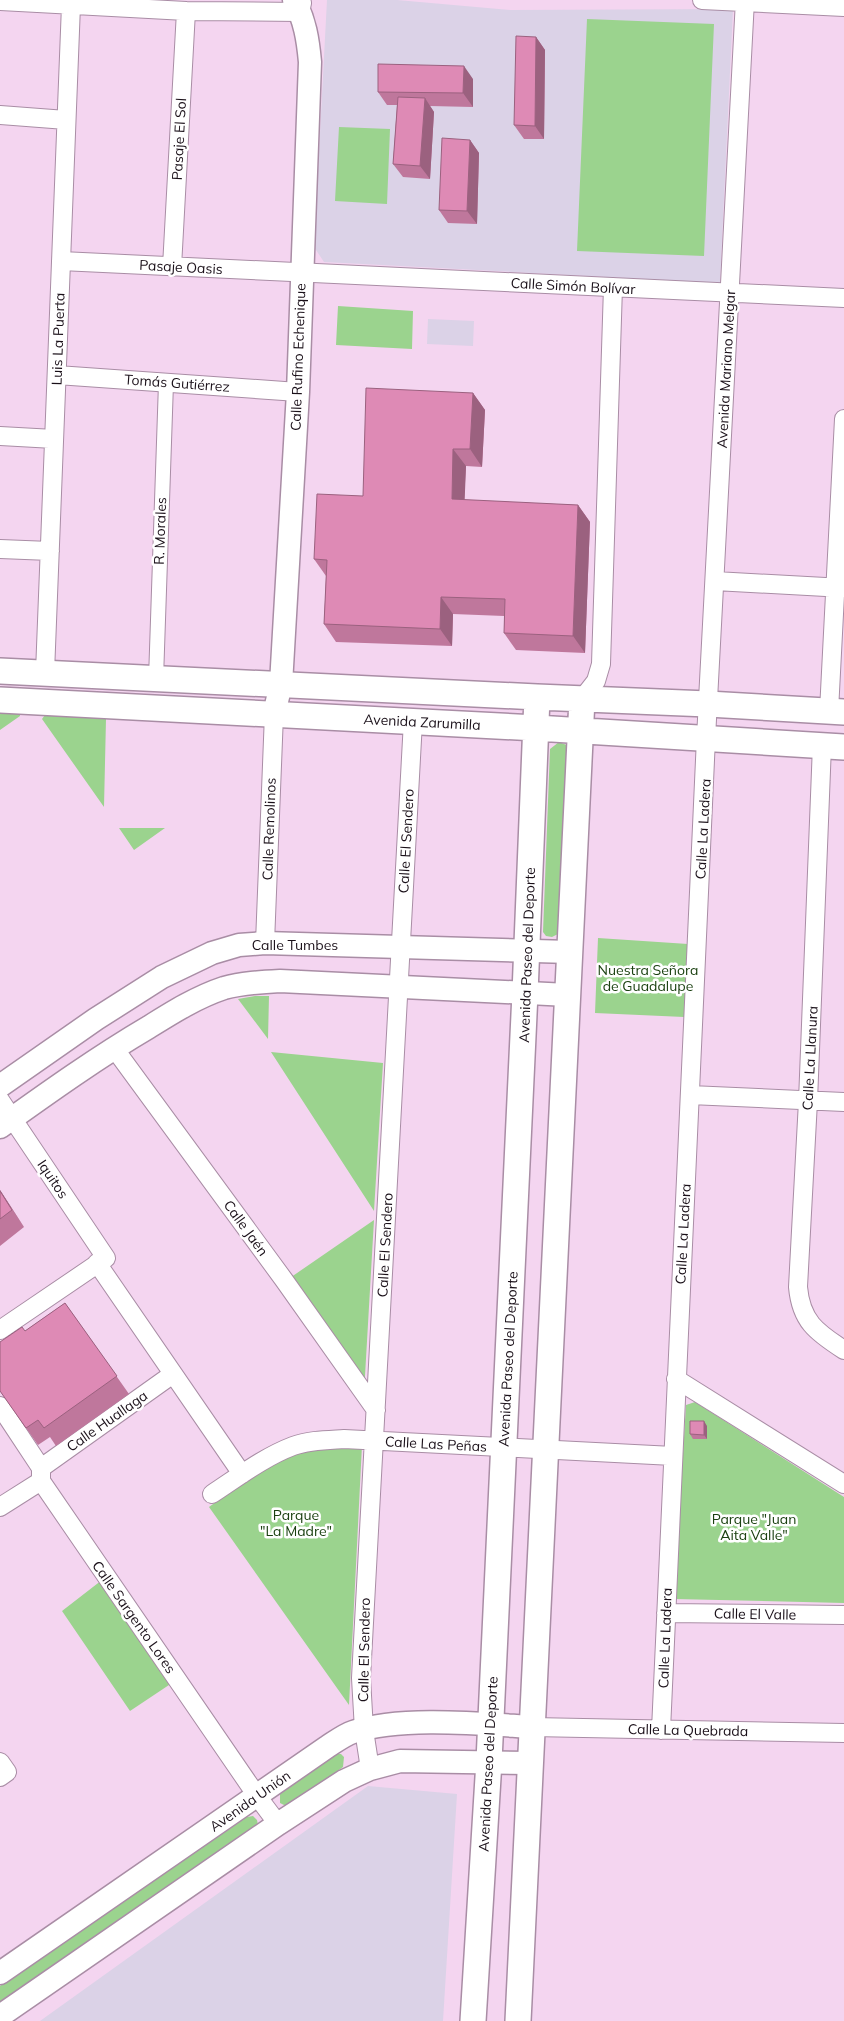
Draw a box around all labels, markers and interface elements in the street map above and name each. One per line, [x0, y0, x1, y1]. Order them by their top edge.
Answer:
street label: Pasaje El Sol [168, 97, 190, 181]
street label: Pasaje Oasis [139, 256, 223, 278]
street label: Calle Simón Bolívar [510, 274, 637, 298]
street label: Calle Rufino Echenique [286, 283, 310, 431]
street label: Avenida Mariano Melgar [713, 288, 739, 449]
street label: Luis La Puerta [47, 292, 69, 386]
street label: Tomás Gutiérrez [124, 370, 230, 396]
street label: R. Morales [150, 497, 170, 565]
street label: Avenida Zarumilla [363, 710, 481, 734]
street label: Calle Remolinos [258, 777, 280, 881]
street label: Calle La Ladera [691, 778, 715, 880]
street label: Calle El Sendero [394, 788, 418, 894]
street label: Avenida Paseo del Deporte [515, 867, 539, 1043]
street label: Calle Tumbes [252, 936, 338, 954]
park label: Nuestra Señora de Guadalupe [598, 961, 698, 995]
street label: Calle La Llanura [798, 1005, 822, 1111]
street label: Iquitos [33, 1156, 73, 1202]
street label: Calle La Ladera [671, 1183, 695, 1285]
street label: Calle El Sendero [373, 1192, 397, 1298]
street label: Calle Jaén [220, 1197, 272, 1259]
street label: Avenida Paseo del Deporte [494, 1271, 522, 1447]
street label: Calle Huallaga [63, 1386, 151, 1456]
street label: Calle Las Peñas [384, 1432, 488, 1456]
park label: Parque "La Madre" [260, 1506, 332, 1540]
park label: Parque "Juan Aita Valle" [712, 1510, 796, 1544]
street label: Calle Sargento Lores [88, 1557, 180, 1677]
street label: Calle La Ladera [654, 1587, 676, 1689]
street label: Calle El Sendero [354, 1598, 374, 1702]
street label: Calle El Valle [714, 1604, 796, 1624]
street label: Avenida Paseo del Deporte [474, 1676, 502, 1852]
street label: Calle La Quebrada [628, 1720, 748, 1740]
street label: Avenida Unión [206, 1766, 294, 1836]

